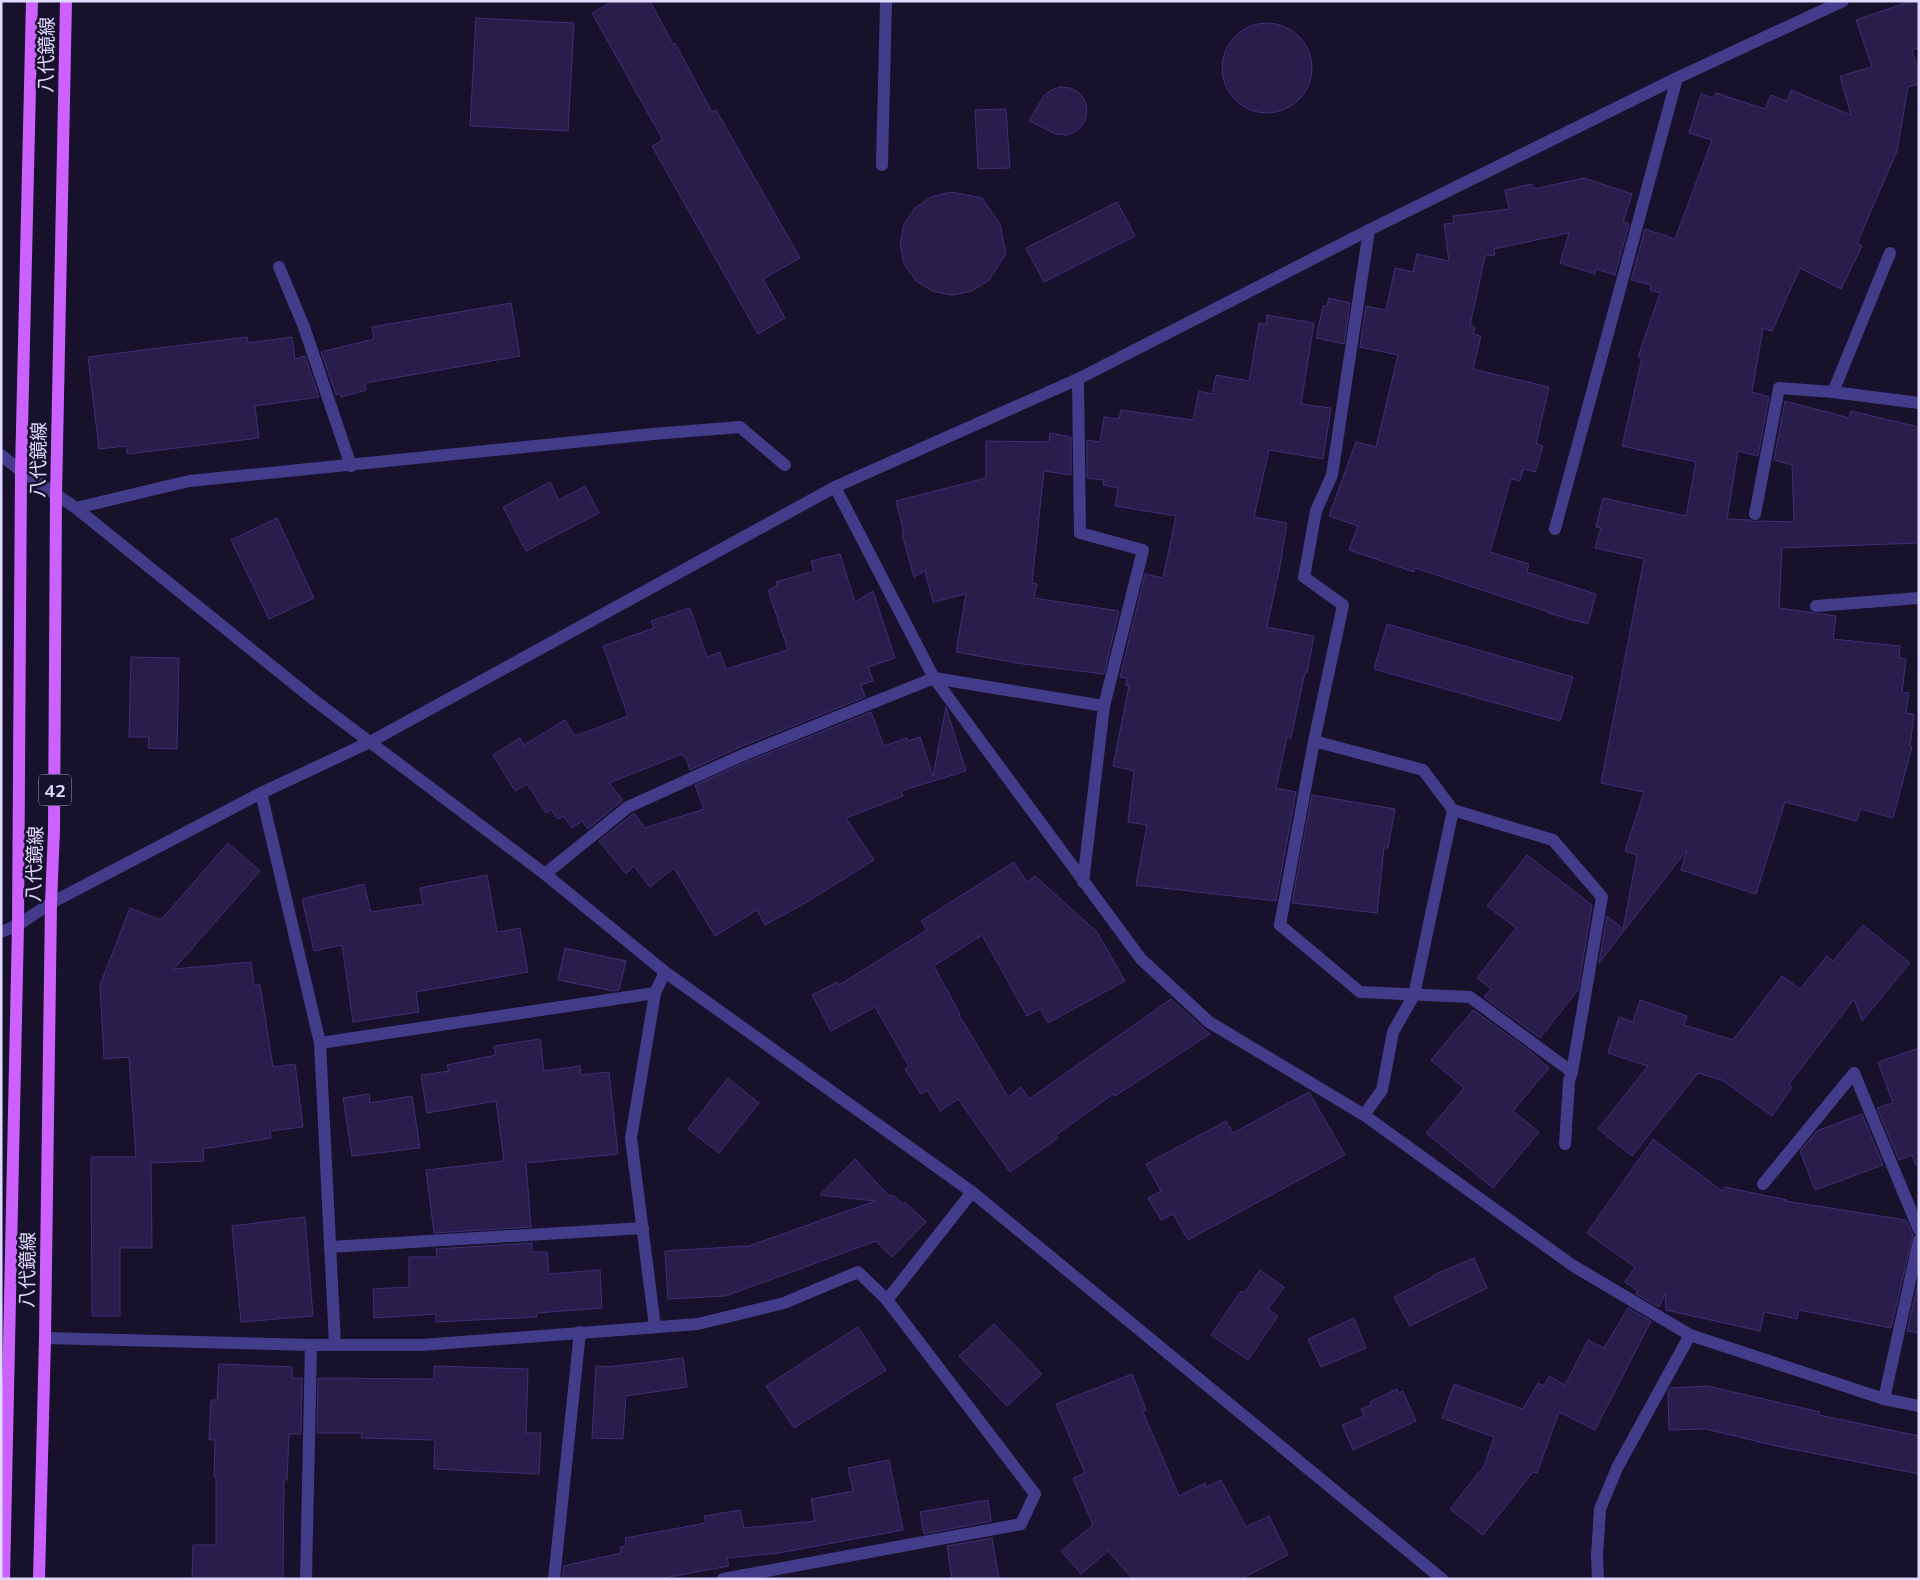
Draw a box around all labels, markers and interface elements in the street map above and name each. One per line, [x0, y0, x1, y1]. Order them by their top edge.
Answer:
street label: 八代鏡線 [33, 17, 59, 93]
street label: 八代鏡線 [25, 422, 51, 498]
road number: 42 [39, 774, 71, 806]
street label: 八代鏡線 [21, 826, 47, 902]
street label: 八代鏡線 [14, 1232, 40, 1308]

